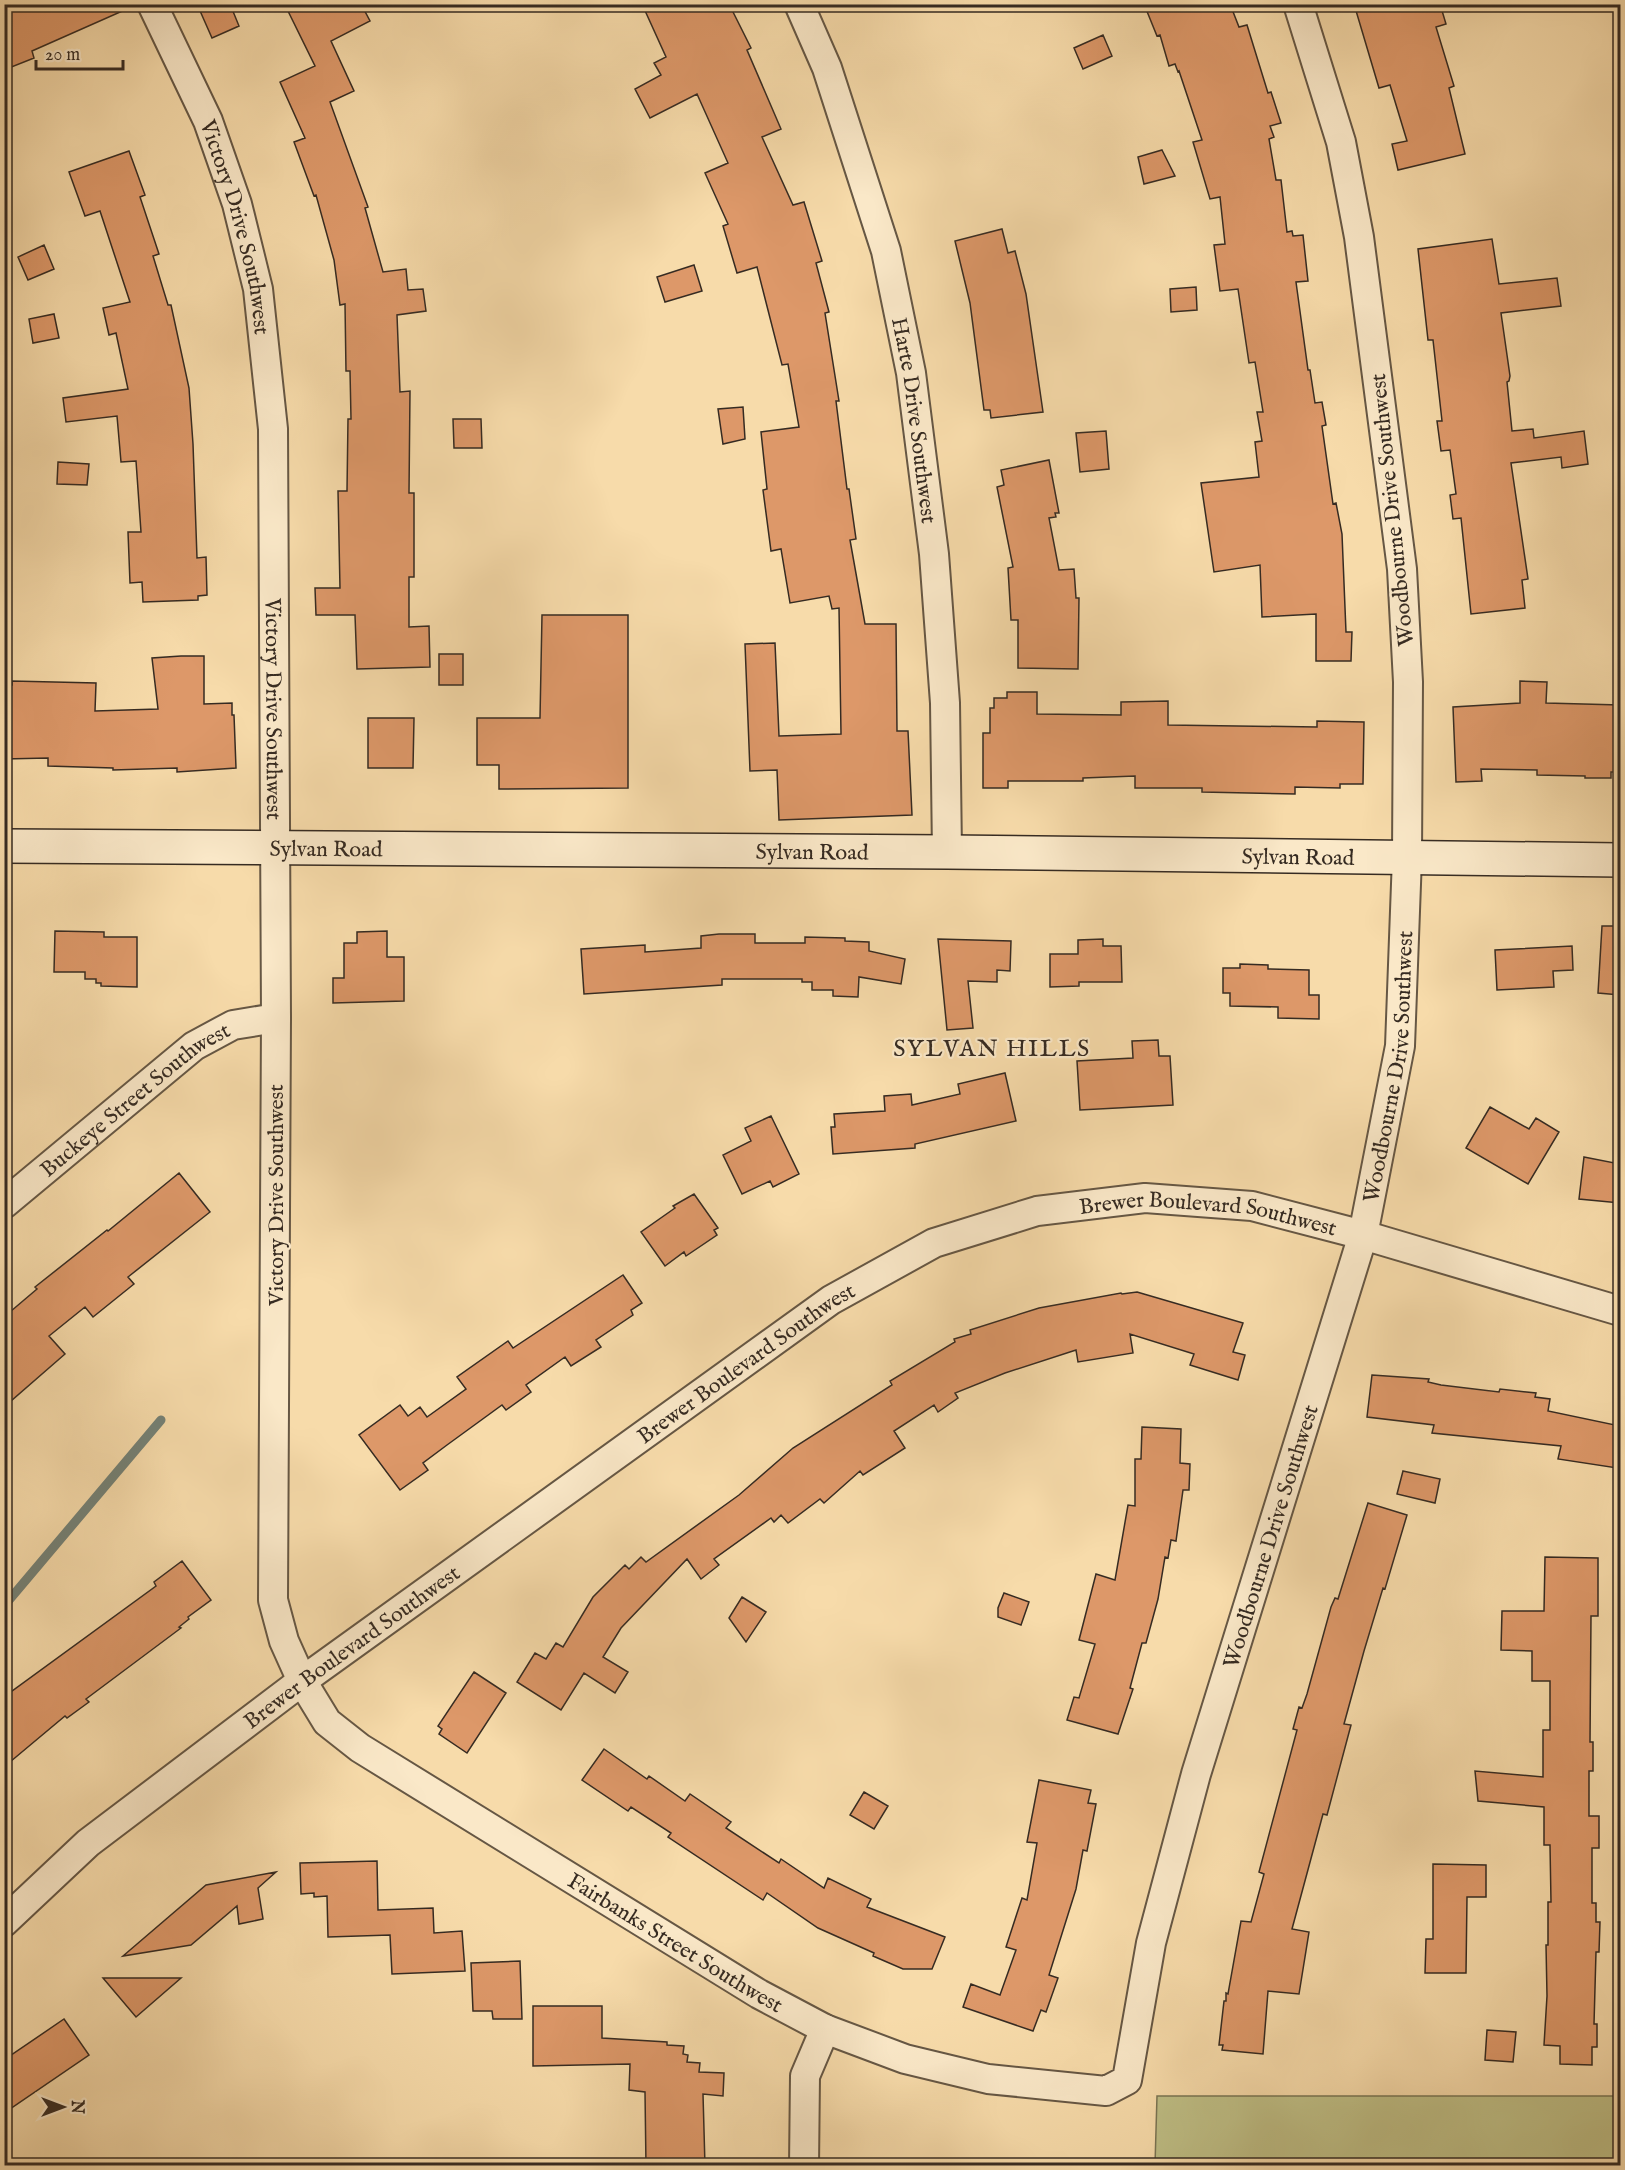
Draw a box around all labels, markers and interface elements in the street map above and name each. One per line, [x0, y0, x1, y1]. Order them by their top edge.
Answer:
scale bar [36, 33, 123, 71]
text: 20 m [45, 44, 80, 67]
street label: Victory Drive Southwest [192, 115, 275, 337]
street label: Harte Drive Southwest [884, 315, 942, 526]
street label: Woodbourne Drive Southwest [1365, 372, 1421, 648]
street label: Victory Drive Southwest [258, 597, 287, 820]
street label: Sylvan Road [269, 836, 383, 864]
street label: Sylvan Road [755, 839, 869, 868]
street label: Sylvan Road [1241, 844, 1355, 873]
street label: Woodbourne Drive Southwest [1358, 930, 1420, 1205]
street label: Buckeye Street Southwest [35, 1017, 236, 1184]
district label: SYLVAN HILLS [893, 1034, 1091, 1065]
street label: Victory Drive Southwest [263, 1084, 291, 1307]
street label: Brewer Boulevard Southwest [1078, 1186, 1340, 1244]
street label: Brewer Boulevard Southwest [632, 1277, 861, 1451]
street label: Woodbourne Drive Southwest [1218, 1401, 1326, 1672]
street label: Brewer Boulevard Southwest [239, 1560, 467, 1736]
street label: Fairbanks Street Southwest [562, 1867, 788, 2020]
north arrow [33, 2077, 93, 2137]
text: N [66, 2099, 86, 2114]

